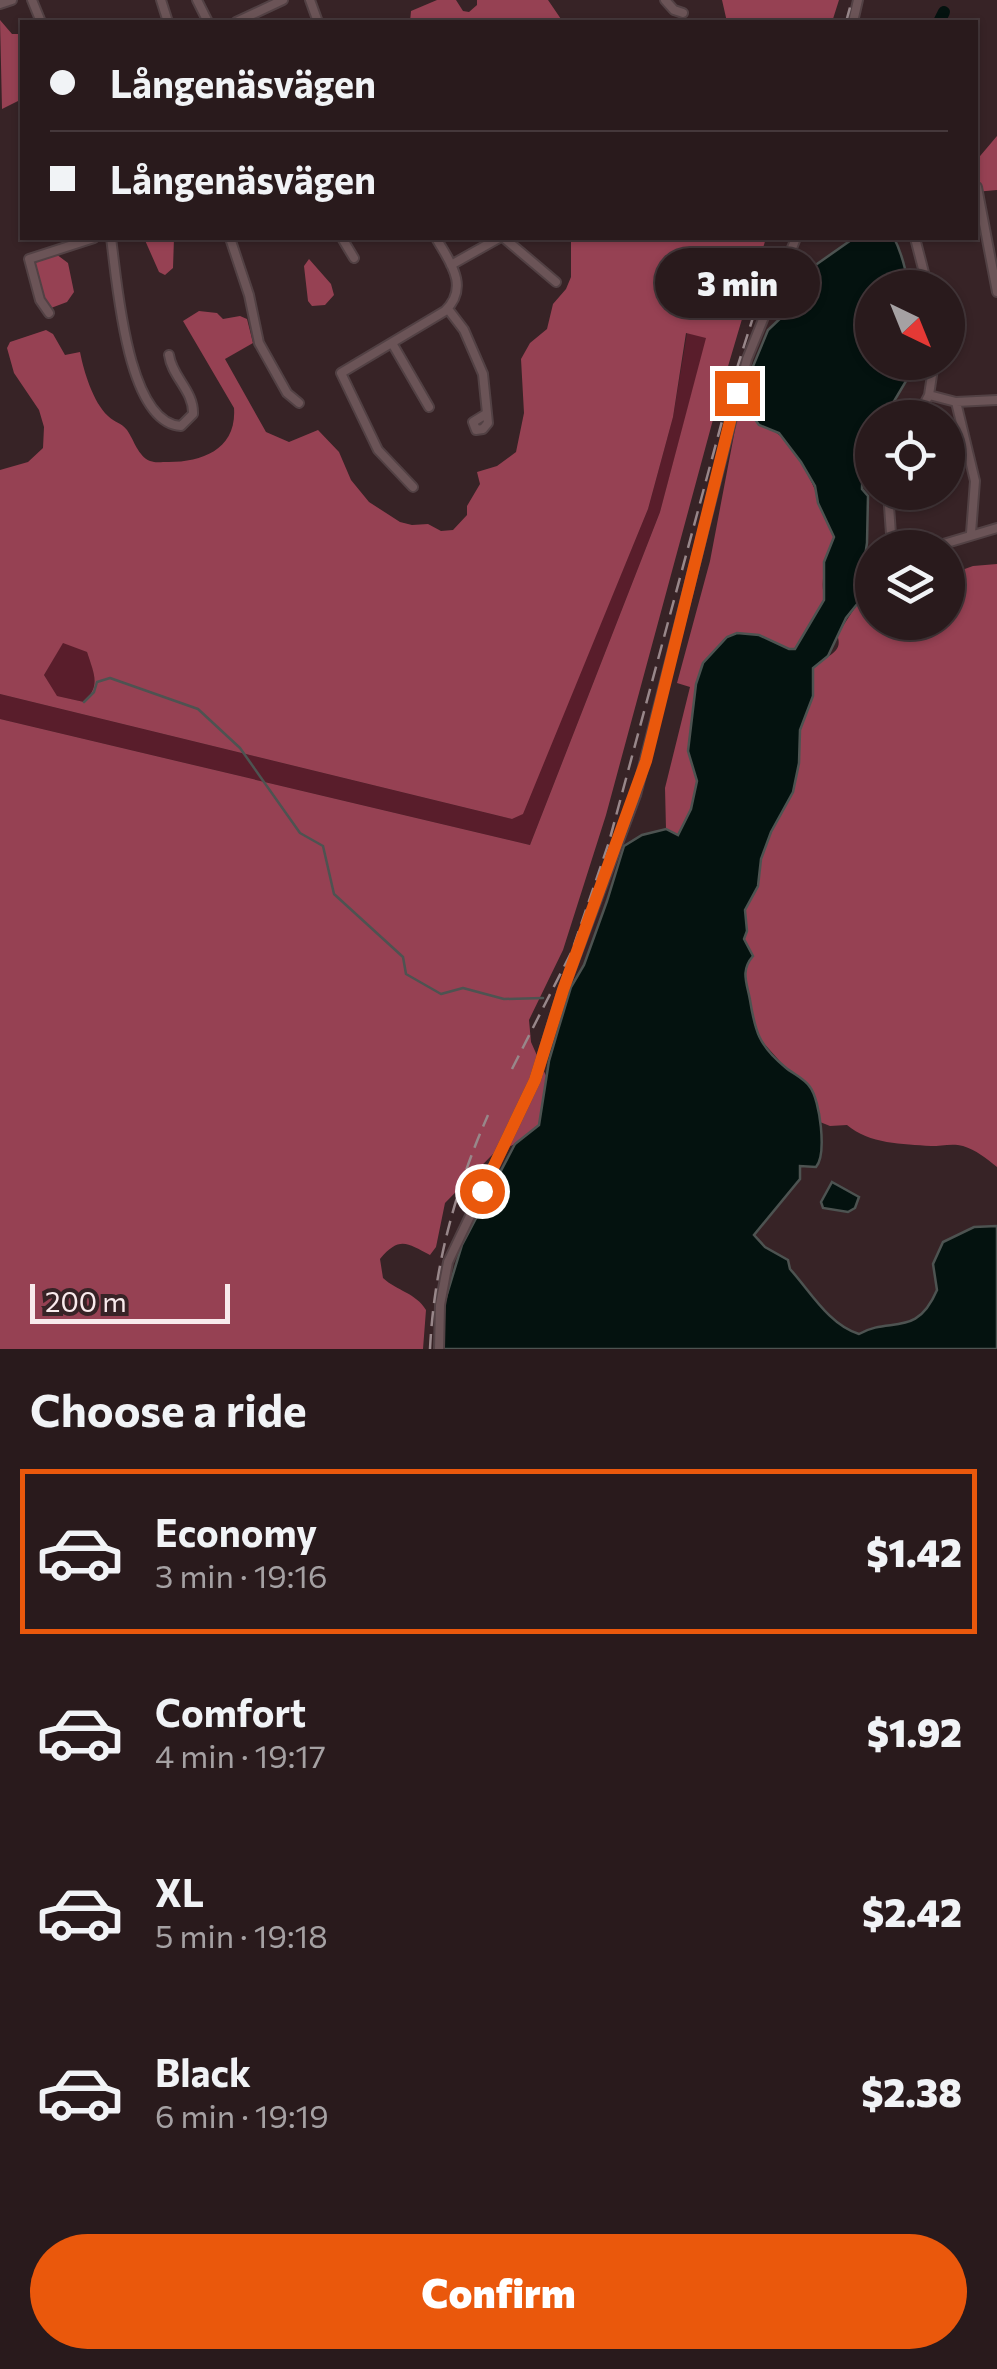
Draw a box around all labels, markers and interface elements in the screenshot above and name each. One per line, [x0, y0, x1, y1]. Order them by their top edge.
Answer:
text: Långenäsvägen [110, 59, 376, 106]
text: Långenäsvägen [110, 155, 376, 202]
callout: 3 min [654, 248, 820, 318]
text: 3 min [697, 263, 778, 303]
north arrow [855, 270, 965, 380]
map controls [855, 270, 965, 640]
route end [715, 371, 760, 416]
button: locate [855, 400, 965, 510]
button: layers [855, 530, 965, 640]
route start [460, 1169, 505, 1214]
scale bar [30, 1279, 230, 1324]
text: 200 m [45, 1284, 127, 1318]
text: Choose a ride [30, 1381, 307, 1436]
icon: car [35, 1507, 125, 1597]
text: Economy [155, 1508, 317, 1555]
text: $1.42 [866, 1528, 962, 1575]
text: 3 min · 19:16 [155, 1555, 327, 1595]
icon: car [35, 1687, 125, 1777]
text: Comfort [155, 1688, 306, 1735]
text: $1.92 [867, 1708, 962, 1755]
text: 4 min · 19:17 [155, 1735, 326, 1775]
icon: car [35, 1867, 125, 1957]
text: XL [155, 1868, 204, 1915]
text: $2.42 [862, 1888, 962, 1935]
text: 5 min · 19:18 [155, 1915, 328, 1955]
icon: car [35, 2047, 125, 2137]
text: Black [155, 2048, 251, 2095]
text: $2.38 [861, 2068, 962, 2115]
text: 6 min · 19:19 [155, 2095, 329, 2135]
button: Confirm [30, 2234, 967, 2349]

